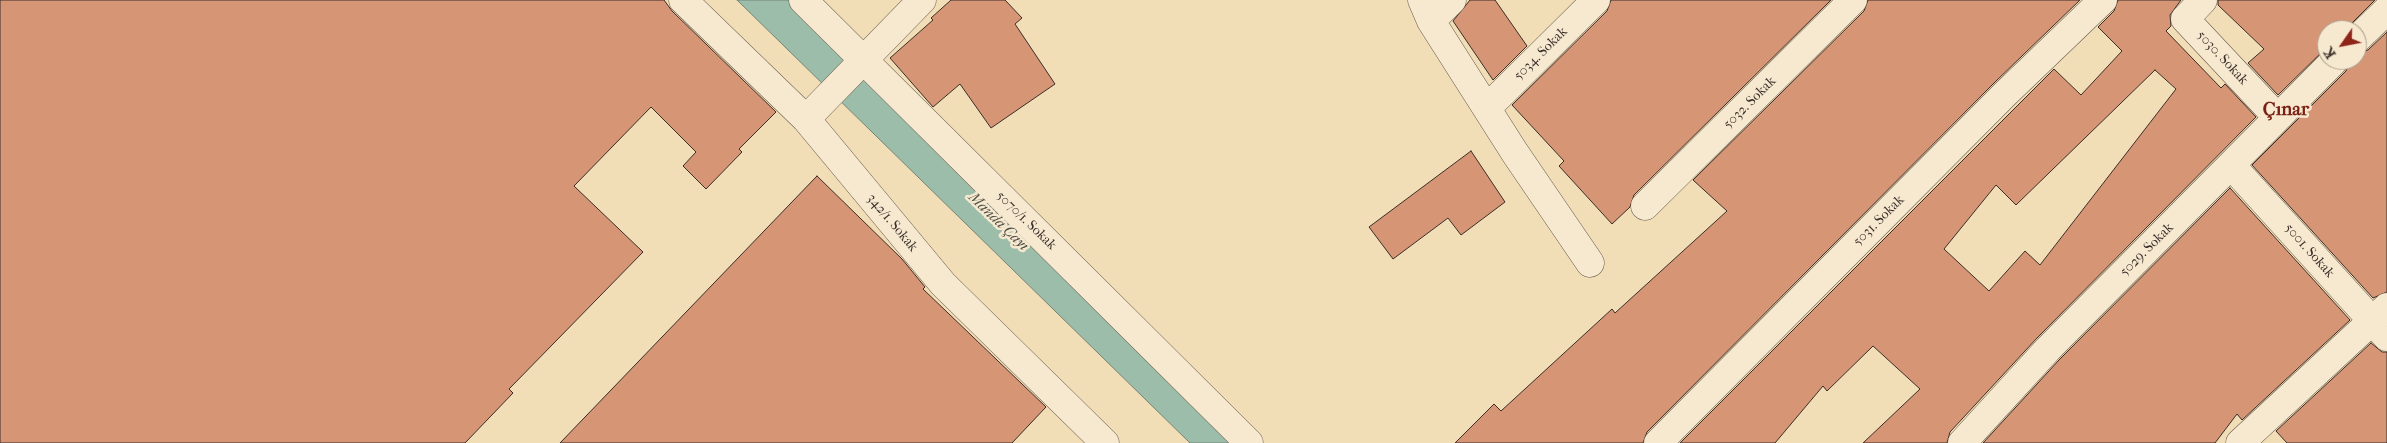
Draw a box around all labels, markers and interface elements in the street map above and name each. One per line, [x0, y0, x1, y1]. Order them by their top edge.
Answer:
north arrow [2317, 20, 2367, 70]
street label: 5034. Sokak [1511, 24, 1571, 84]
street label: 5030. Sokak [2193, 27, 2251, 89]
text: K [2320, 44, 2340, 62]
street label: 5032. Sokak [1720, 73, 1780, 133]
district label: Çınar [2263, 99, 2309, 121]
street label: 5070/1. Sokak [992, 188, 1060, 254]
water label: Manda Çayı [964, 189, 1032, 255]
street label: 342/1. Sokak [863, 191, 921, 255]
street label: 5031. Sokak [1850, 192, 1908, 250]
street label: 5029. Sokak [2117, 220, 2177, 280]
street label: 5001. Sokak [2280, 220, 2338, 282]

